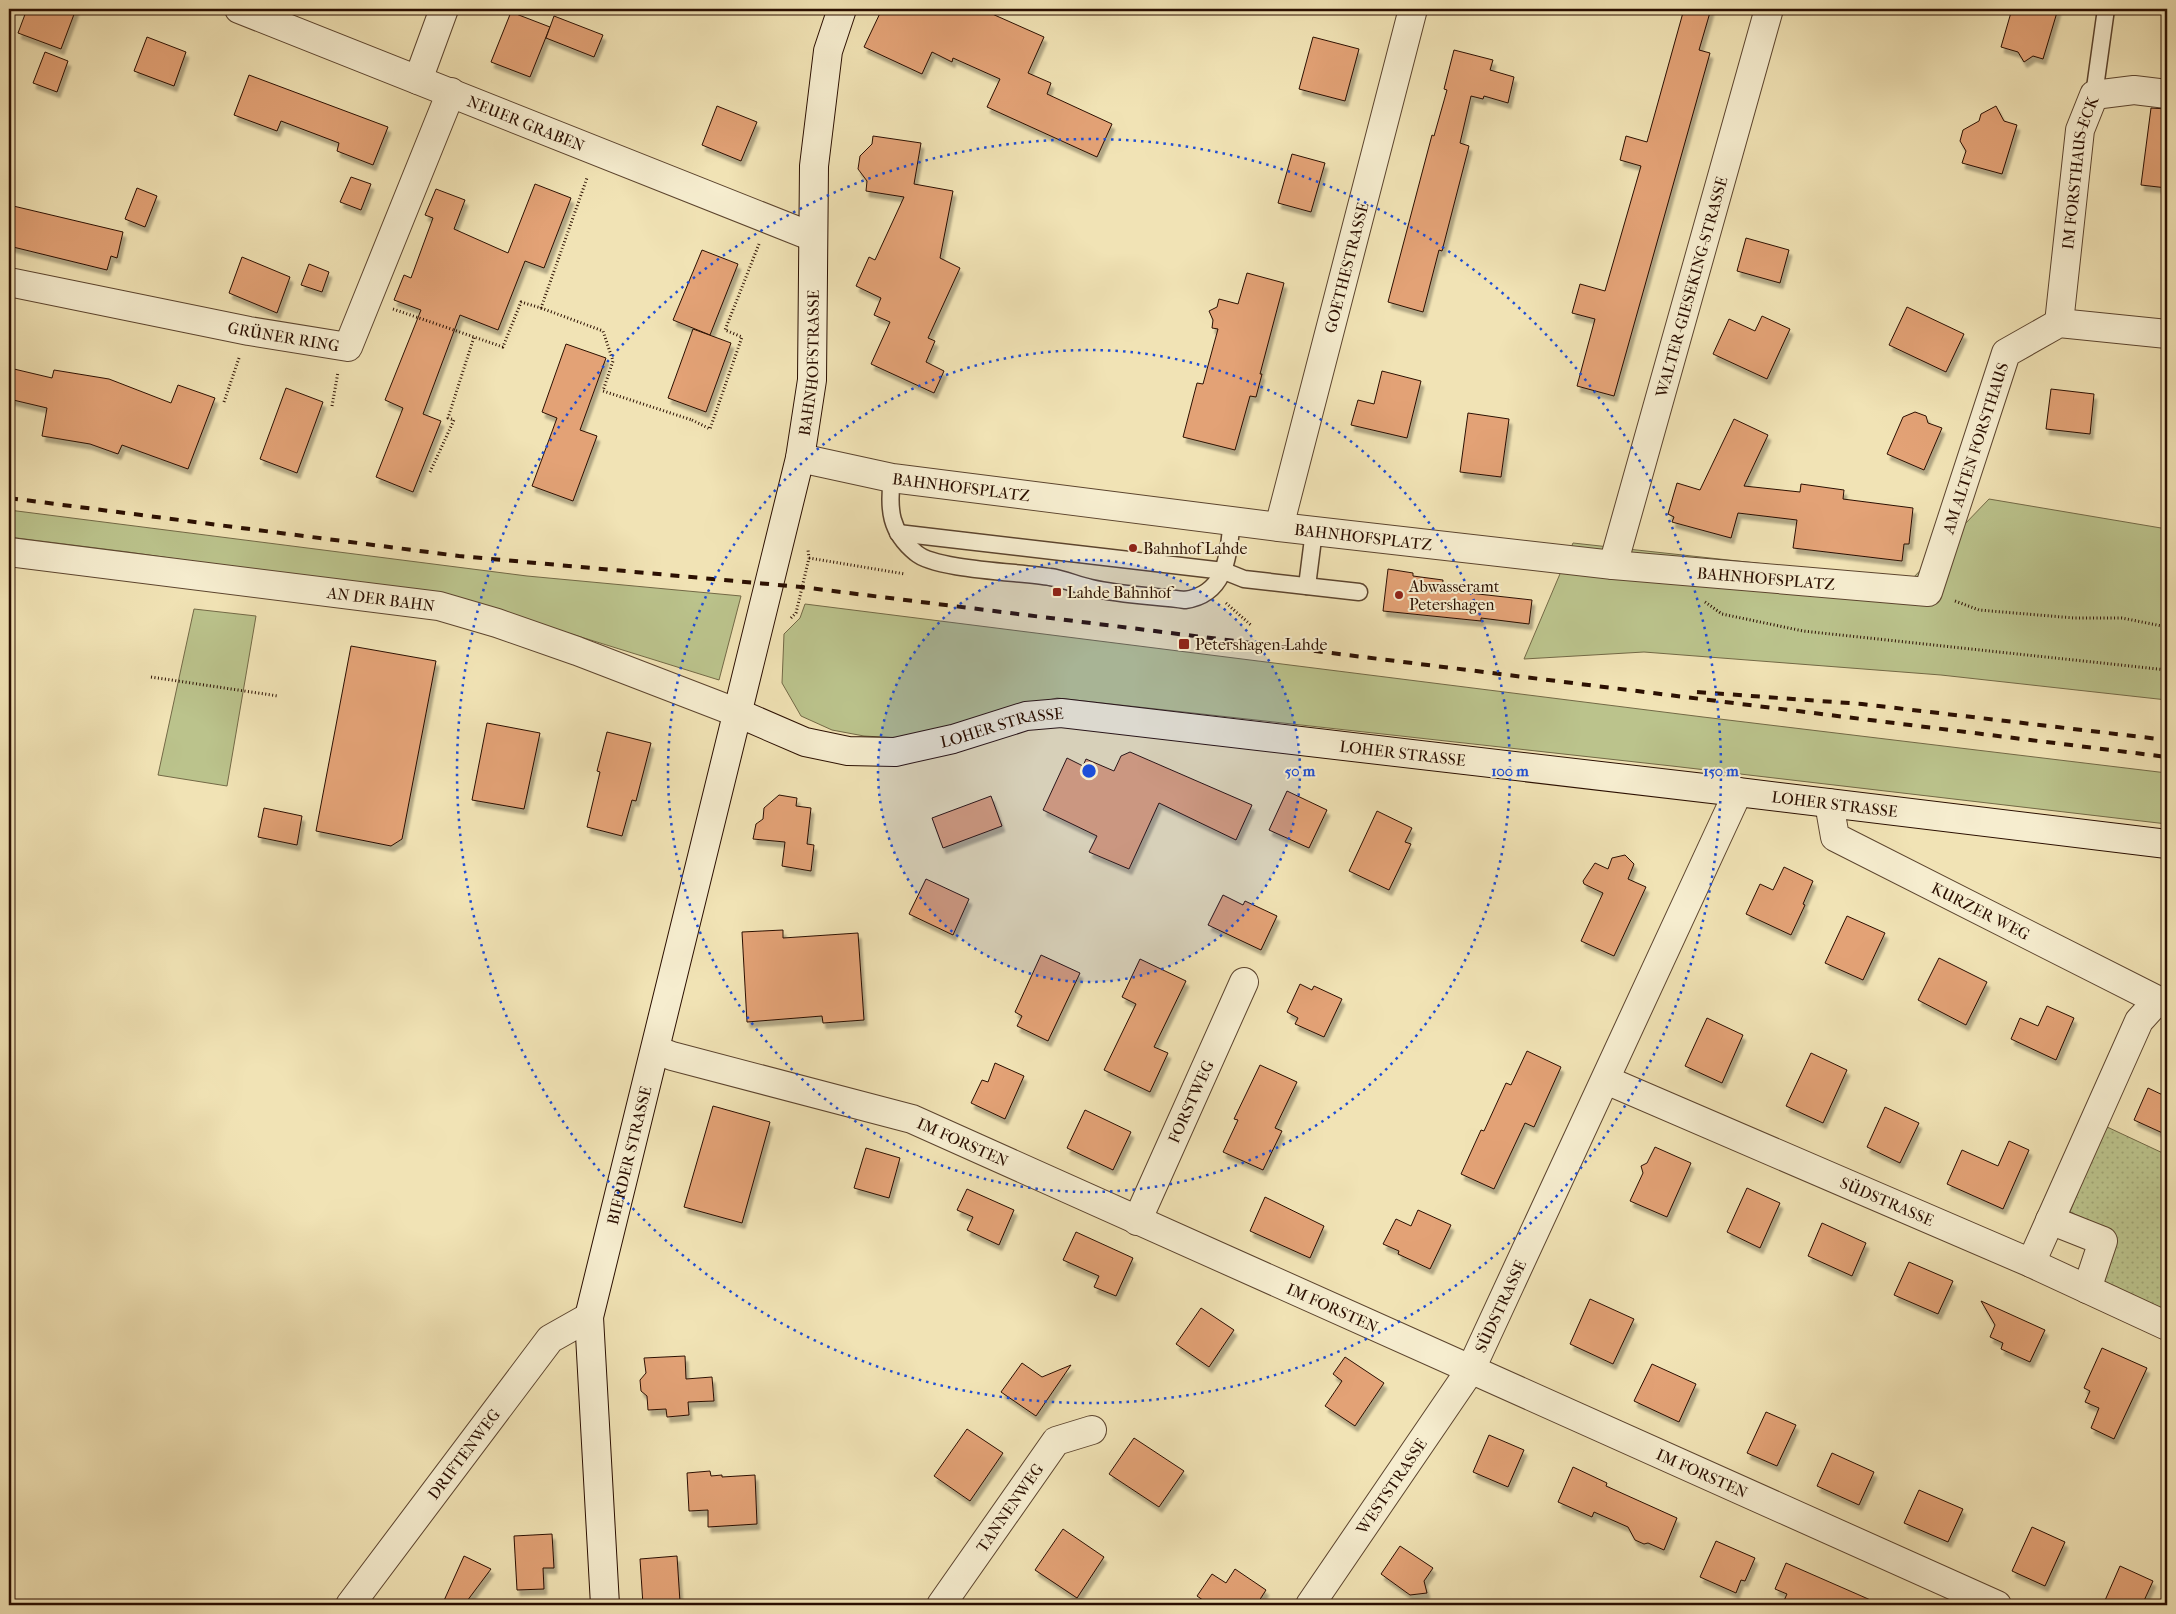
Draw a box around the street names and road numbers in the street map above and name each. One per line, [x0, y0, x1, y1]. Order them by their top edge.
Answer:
street label: NEUER GRABEN [465, 91, 588, 155]
street label: IM FORSTHAUS-ECK [2058, 92, 2103, 250]
street label: WALTER-GIESEKING-STRASSE [1651, 174, 1731, 400]
street label: GOETHESTRASSE [1320, 200, 1372, 335]
street label: BAHNHOFSTRASSE [794, 289, 822, 437]
street label: GRÜNER RING [226, 317, 341, 355]
street label: AM ALTEN FORSTHAUS [1938, 360, 2012, 537]
street label: BAHNHOFSPLATZ [891, 469, 1031, 505]
street label: BAHNHOFSPLATZ [1293, 519, 1433, 554]
street label: BAHNHOFSPLATZ [1696, 563, 1836, 594]
street label: AN DER BAHN [325, 582, 436, 615]
street label: LOHER STRASSE [938, 703, 1064, 751]
street label: LOHER STRASSE [1338, 736, 1467, 770]
street label: LOHER STRASSE [1771, 787, 1899, 821]
street label: KURZER WEG [1929, 878, 2033, 944]
street label: FORSTWEG [1164, 1057, 1217, 1146]
street label: BIERDER STRASSE [603, 1084, 655, 1226]
street label: IM FORSTEN [914, 1113, 1012, 1171]
street label: SÜDSTRASSE [1837, 1172, 1937, 1230]
street label: SÜDSTRASSE [1470, 1256, 1530, 1356]
street label: IM FORSTEN [1284, 1279, 1381, 1336]
street label: DRIFTENWEG [423, 1405, 504, 1503]
street label: WESTSTRASSE [1351, 1434, 1431, 1538]
street label: IM FORSTEN [1654, 1444, 1751, 1502]
street label: TANNENWEG [972, 1460, 1047, 1555]

